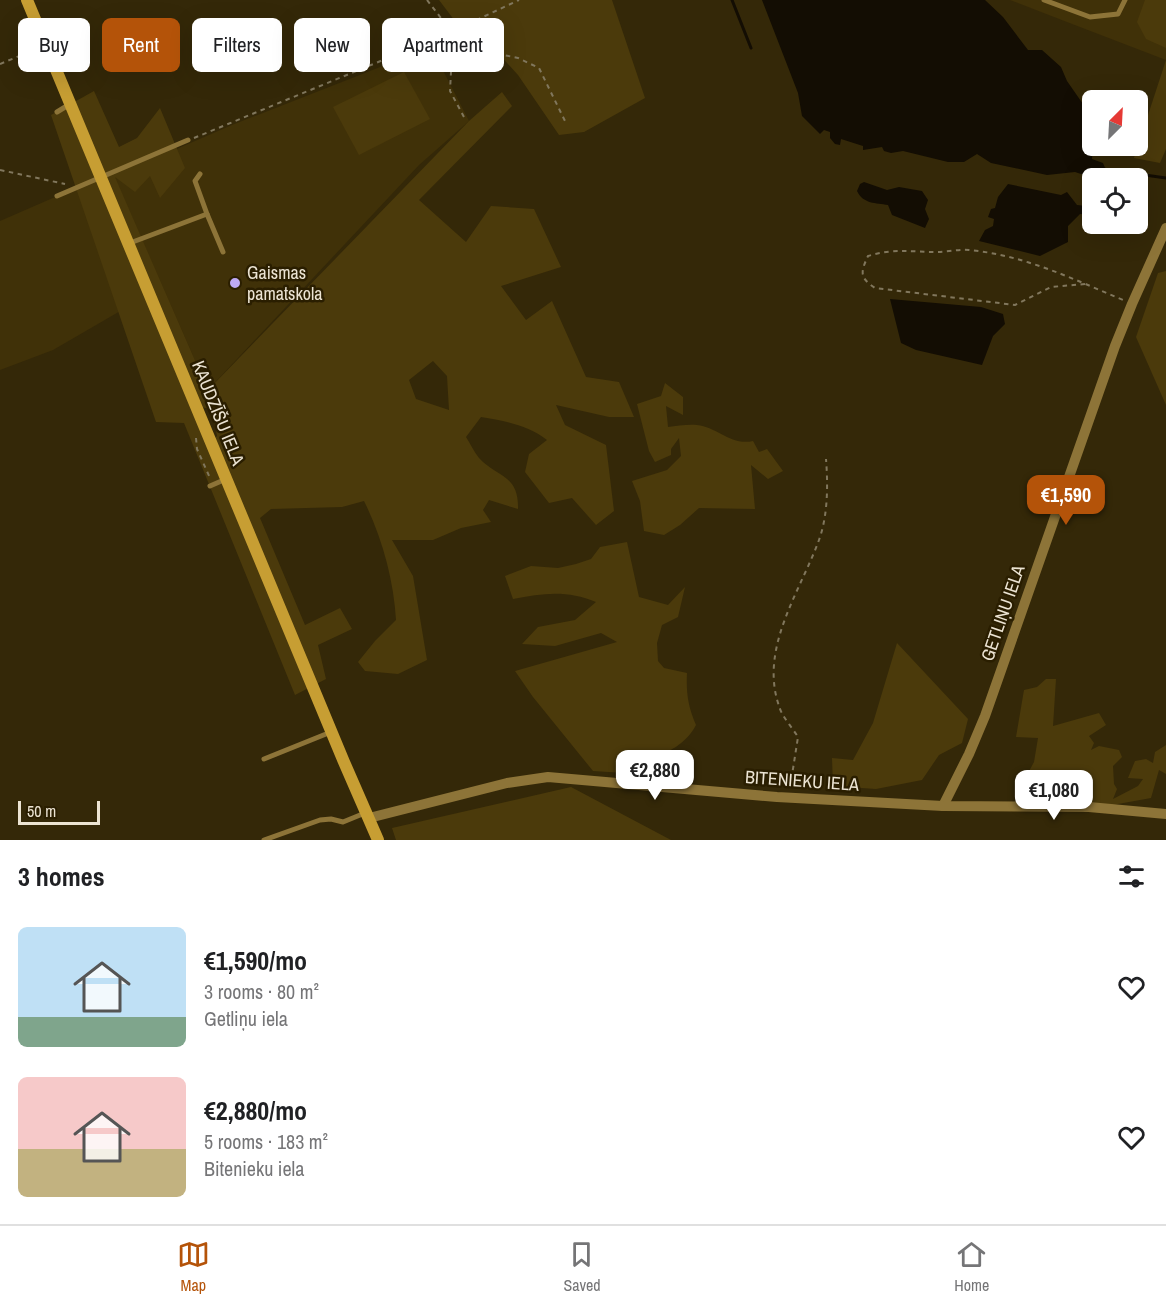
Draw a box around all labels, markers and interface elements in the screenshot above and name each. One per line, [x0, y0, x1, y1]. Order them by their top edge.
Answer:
chip: Buy [18, 18, 90, 72]
chip: Rent [102, 18, 180, 72]
chip: Filters [192, 18, 282, 72]
chip: New [294, 18, 370, 72]
chip: Apartment [382, 18, 504, 72]
north arrow [1082, 90, 1148, 156]
map controls [1082, 90, 1148, 234]
button: locate [1082, 168, 1148, 234]
place label: Gaismas pamatskola [247, 260, 322, 306]
marker: Gaismas pamatskola [228, 276, 242, 290]
street label: KAUDZĪŠU IELA [186, 357, 251, 469]
pin: €1,590 [1017, 475, 1115, 526]
text: €1,590 [1041, 481, 1091, 508]
street label: GETLIŅU IELA [974, 561, 1031, 664]
pin: €2,880 [606, 750, 704, 801]
text: €2,880 [630, 756, 680, 783]
street label: BITENIEKU IELA [744, 764, 860, 797]
pin: €1,080 [1005, 770, 1103, 821]
text: €1,080 [1029, 776, 1079, 803]
scale bar [18, 798, 100, 826]
text: 50 m [27, 800, 56, 822]
text: 3 homes [18, 859, 105, 894]
icon: filters [1115, 860, 1148, 893]
text: €1,590/mo [204, 943, 307, 978]
icon: home [66, 951, 138, 1023]
icon: heart [1115, 971, 1148, 1004]
text: 3 rooms · 80 m² [204, 978, 319, 1005]
text: Getliņu iela [204, 1005, 288, 1032]
text: €2,880/mo [204, 1093, 307, 1128]
icon: home [66, 1101, 138, 1173]
icon: heart [1115, 1121, 1148, 1154]
text: 5 rooms · 183 m² [204, 1128, 328, 1155]
text: Bitenieku iela [204, 1155, 304, 1182]
tab: Map [177, 1238, 210, 1296]
tab: Saved [563, 1238, 601, 1296]
tab: Home [954, 1238, 989, 1296]

